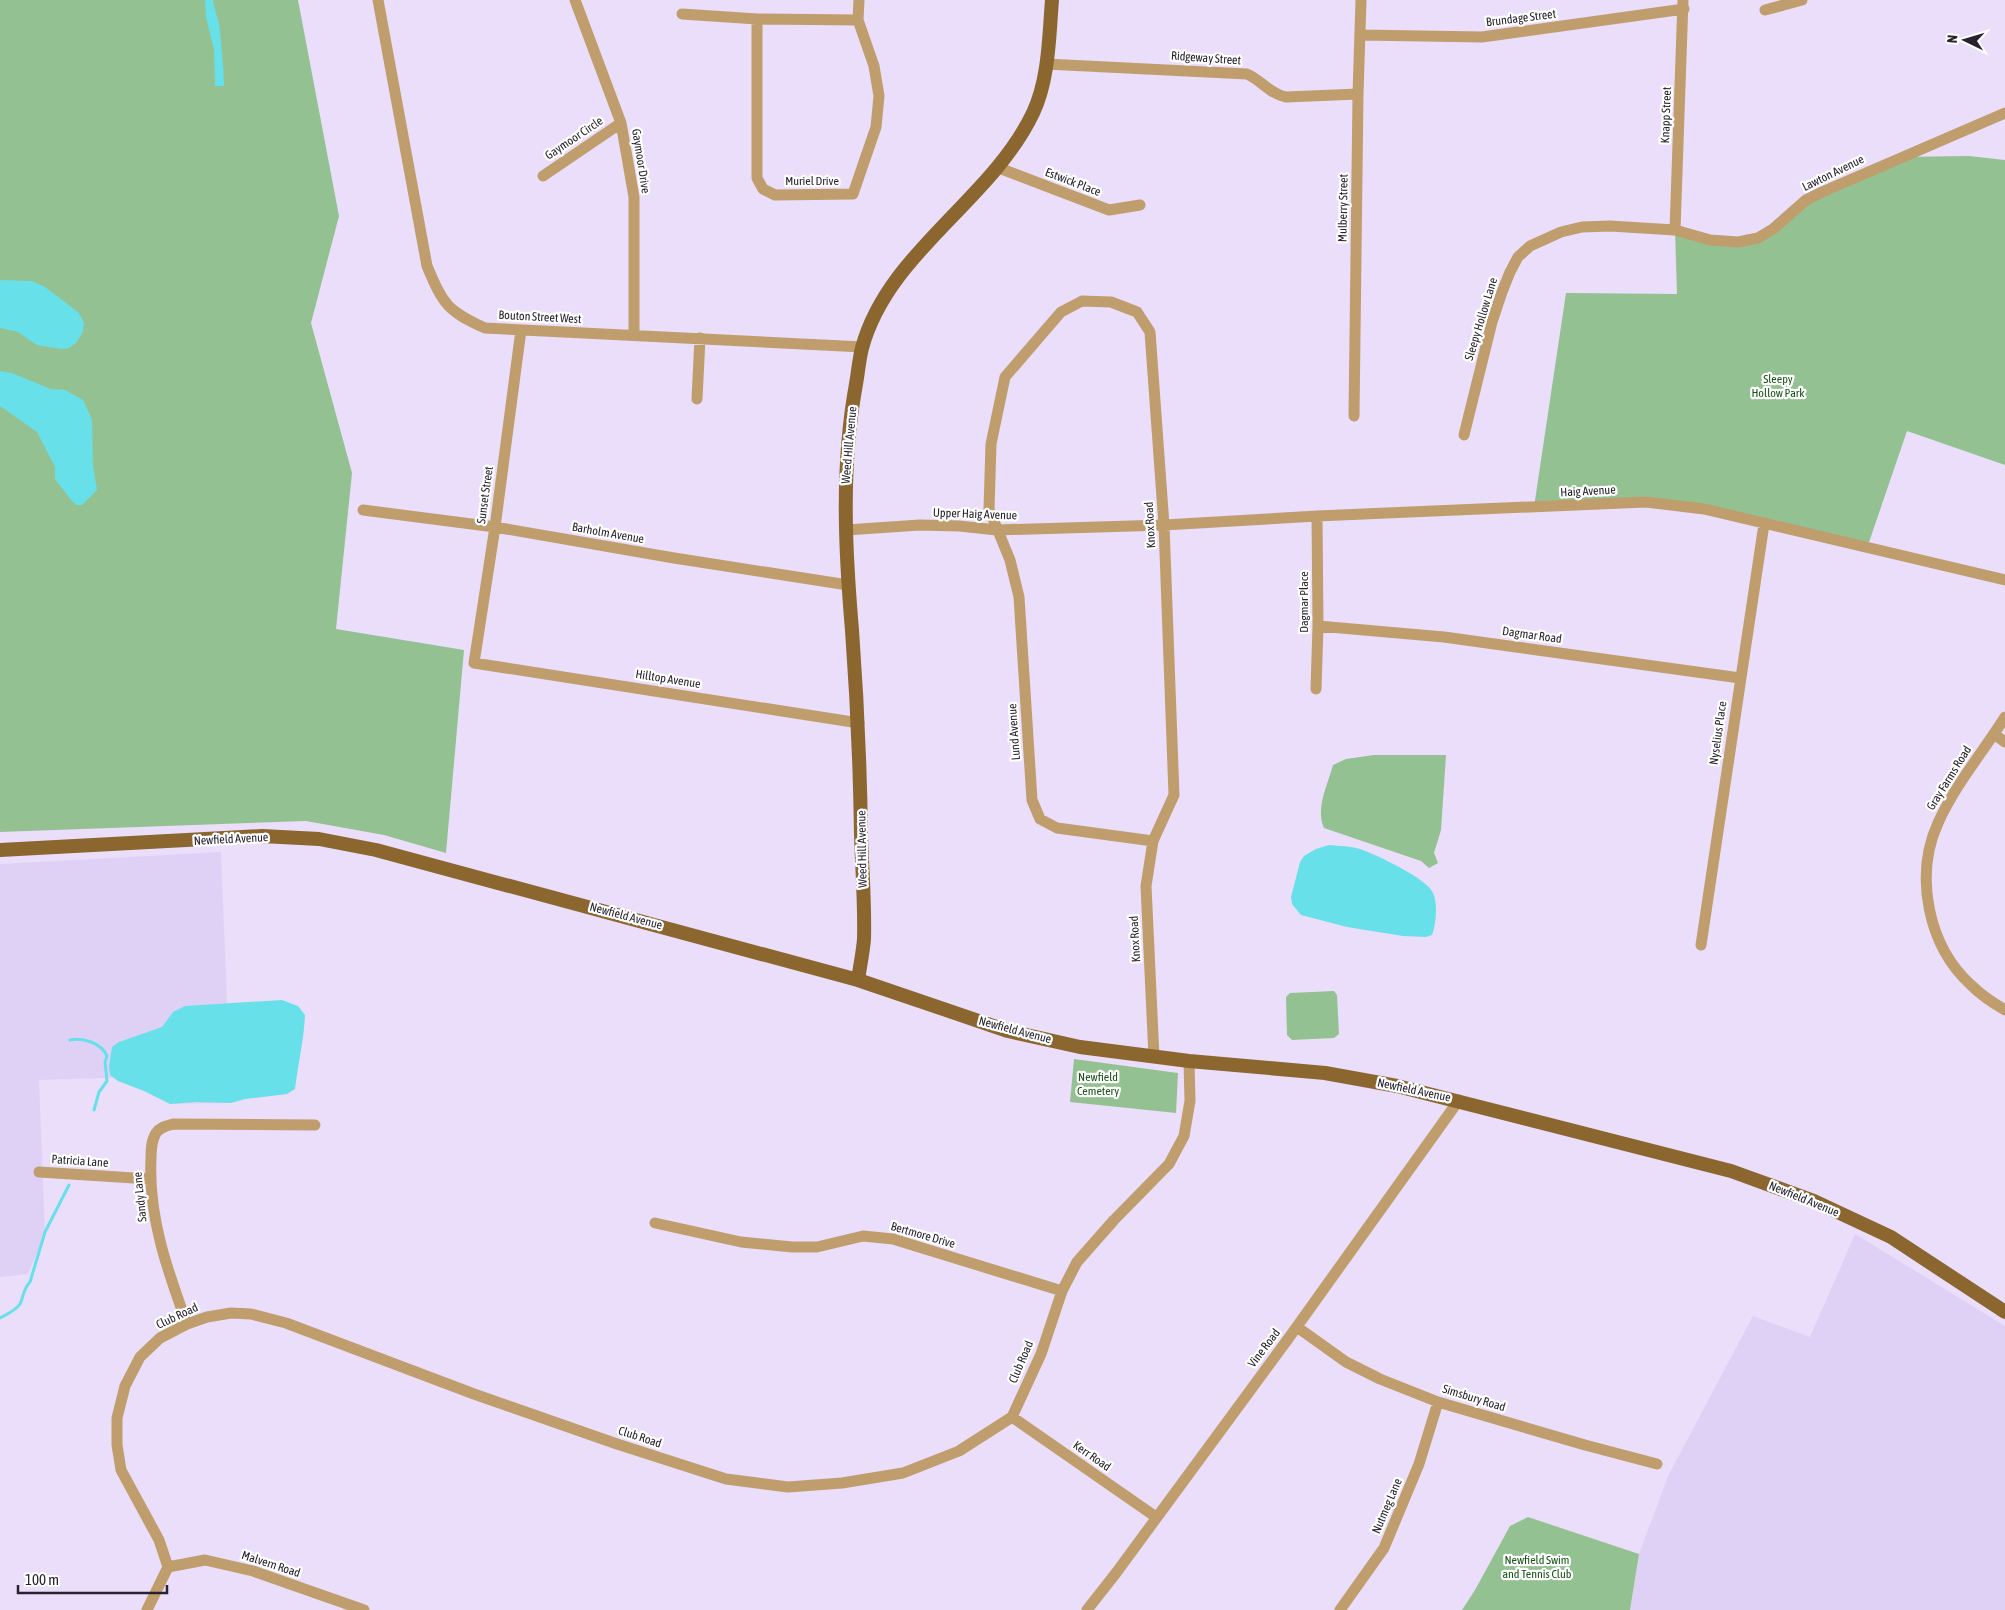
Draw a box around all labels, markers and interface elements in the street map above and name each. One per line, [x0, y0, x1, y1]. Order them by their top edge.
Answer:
street label: Brundage Street [1485, 7, 1557, 29]
north arrow [1940, 15, 1990, 65]
text: N [1944, 34, 1960, 44]
street label: Ridgeway Street [1170, 49, 1242, 67]
street label: Knapp Street [1658, 86, 1674, 144]
street label: Gaymoor Circle [542, 114, 606, 162]
street label: Gaymoor Drive [629, 128, 653, 194]
street label: Lawton Avenue [1800, 152, 1866, 194]
street label: Estwick Place [1043, 165, 1103, 199]
street label: Mulberry Street [1335, 173, 1351, 242]
street label: Muriel Drive [785, 174, 839, 188]
street label: Sleepy Hollow Lane [1462, 276, 1500, 362]
street label: Bouton Street West [498, 308, 582, 326]
park label: Sleepy Hollow Park [1751, 372, 1805, 400]
street label: Weed Hill Avenue [839, 406, 859, 484]
street label: Sunset Street [474, 465, 496, 525]
street label: Haig Avenue [1560, 483, 1616, 499]
street label: Knox Road [1142, 501, 1158, 549]
street label: Upper Haig Avenue [933, 506, 1017, 522]
street label: Barholm Avenue [571, 520, 645, 546]
street label: Dagmar Place [1297, 571, 1311, 633]
street label: Dagmar Road [1501, 624, 1563, 646]
street label: Hilltop Avenue [634, 667, 702, 691]
street label: Nyselius Place [1707, 700, 1729, 766]
street label: Lund Avenue [1005, 703, 1023, 761]
street label: Gray Farms Road [1924, 743, 1974, 813]
street label: Weed Hill Avenue [854, 810, 870, 888]
street label: Newfield Avenue [193, 830, 269, 848]
street label: Newfield Avenue [588, 900, 664, 932]
street label: Knox Road [1127, 915, 1143, 963]
street label: Newfield Avenue [977, 1014, 1053, 1046]
park label: Newfield Cemetery [1077, 1070, 1119, 1098]
street label: Newfield Avenue [1376, 1075, 1452, 1105]
street label: Patricia Lane [51, 1152, 109, 1170]
street label: Sandy Lane [130, 1171, 150, 1223]
street label: Newfield Avenue [1767, 1179, 1841, 1219]
street label: Bertmore Drive [889, 1219, 957, 1251]
street label: Club Road [154, 1300, 200, 1332]
street label: Vine Road [1245, 1326, 1283, 1370]
street label: Club Road [1006, 1339, 1036, 1385]
street label: Simsbury Road [1441, 1382, 1507, 1414]
street label: Club Road [617, 1423, 663, 1451]
street label: Kerr Road [1070, 1438, 1114, 1474]
street label: Nutmeg Lane [1369, 1476, 1405, 1536]
street label: Malvern Road [240, 1548, 302, 1580]
park label: Newfield Swim and Tennis Club [1502, 1553, 1572, 1581]
scale bar [18, 1562, 166, 1594]
text: 100 m [25, 1571, 59, 1588]

